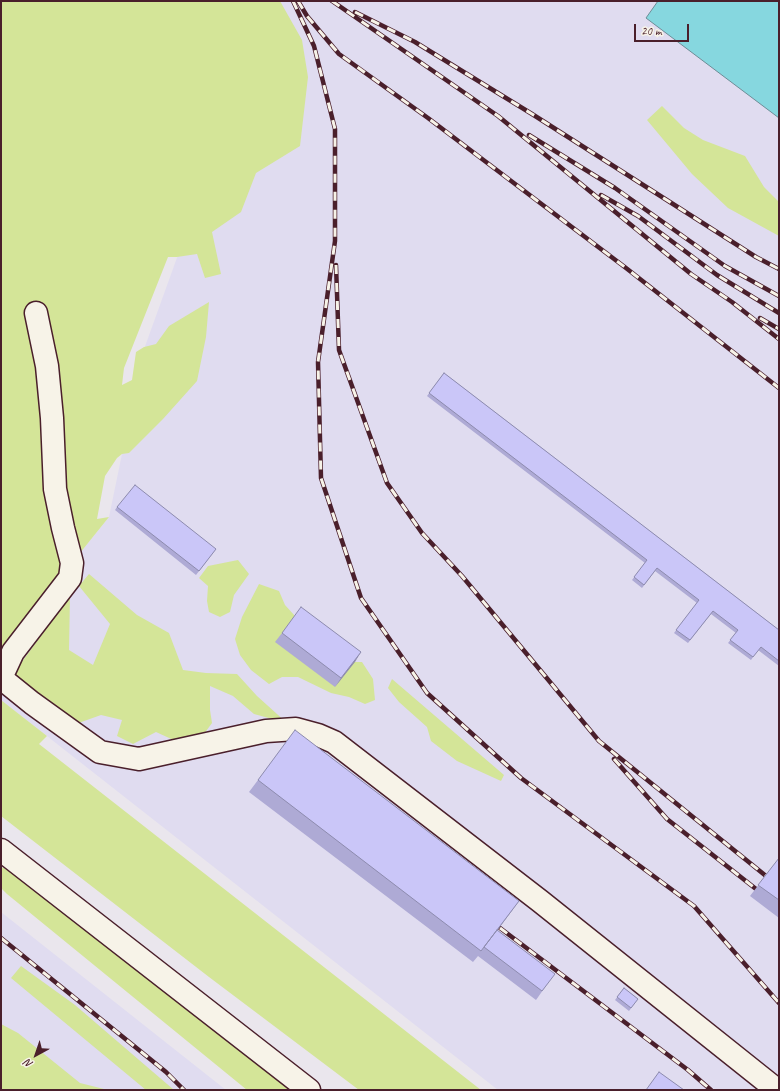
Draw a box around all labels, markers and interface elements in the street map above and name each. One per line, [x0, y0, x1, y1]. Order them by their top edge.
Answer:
scale bar [636, 16, 691, 42]
text: 20 m [641, 23, 661, 39]
north arrow [16, 1035, 56, 1075]
text: N [21, 1057, 35, 1072]

